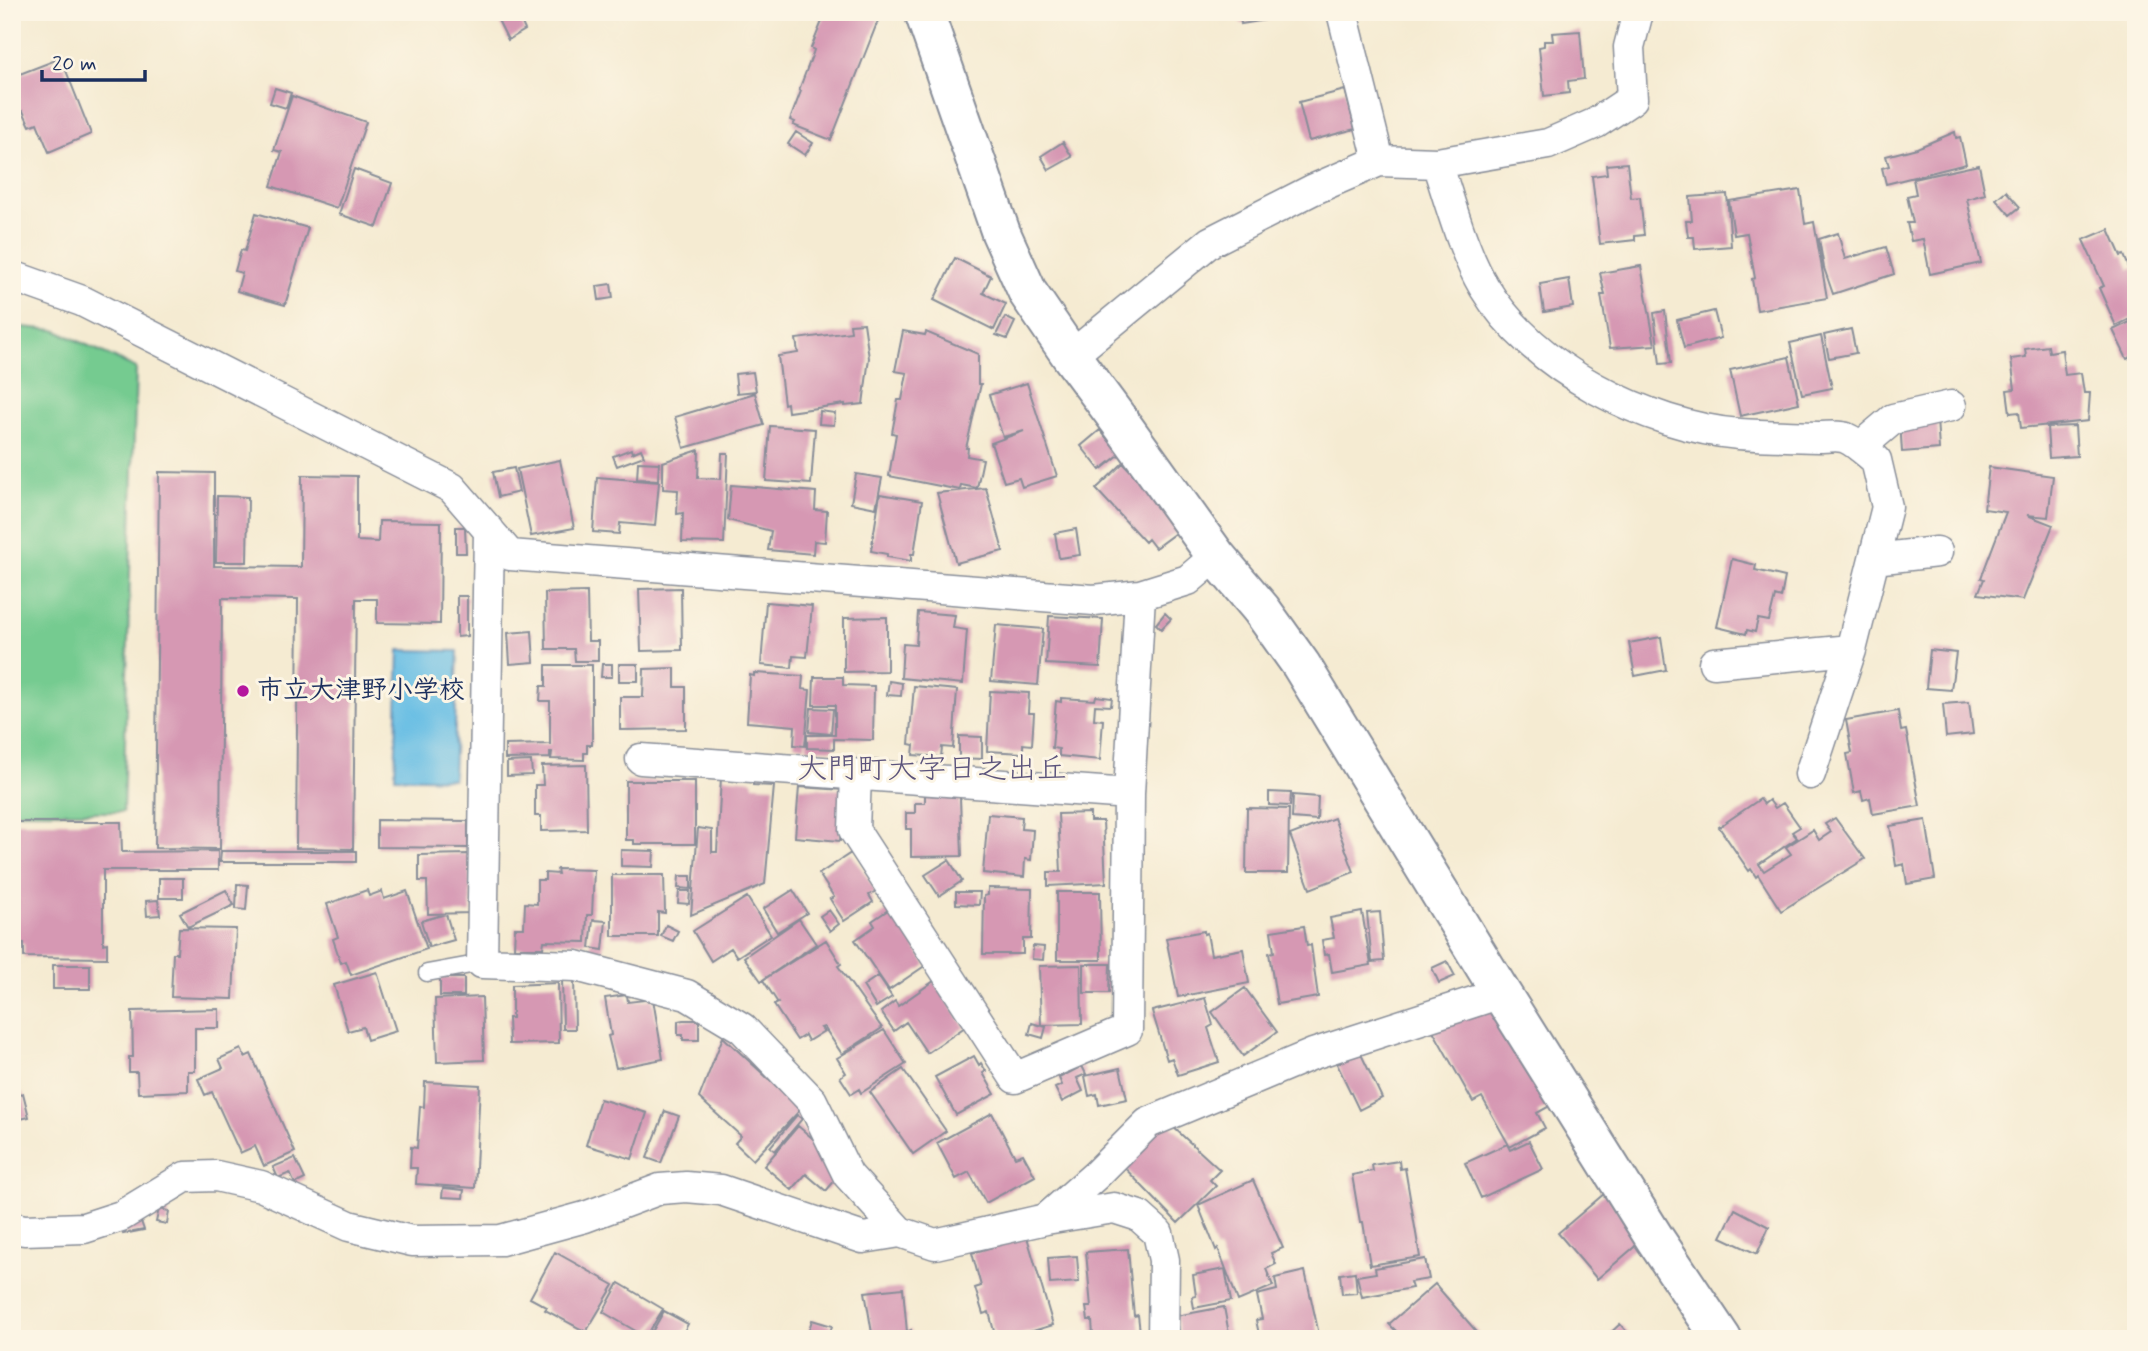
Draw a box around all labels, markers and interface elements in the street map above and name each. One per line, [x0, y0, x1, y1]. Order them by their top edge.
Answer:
scale bar [42, 38, 145, 82]
text: 20 m [52, 50, 97, 78]
place label: 市立大津野小学校 [257, 674, 465, 708]
marker: 市立大津野小学校 [235, 683, 251, 699]
district label: 大門町大字日之出丘 [797, 750, 1067, 789]

